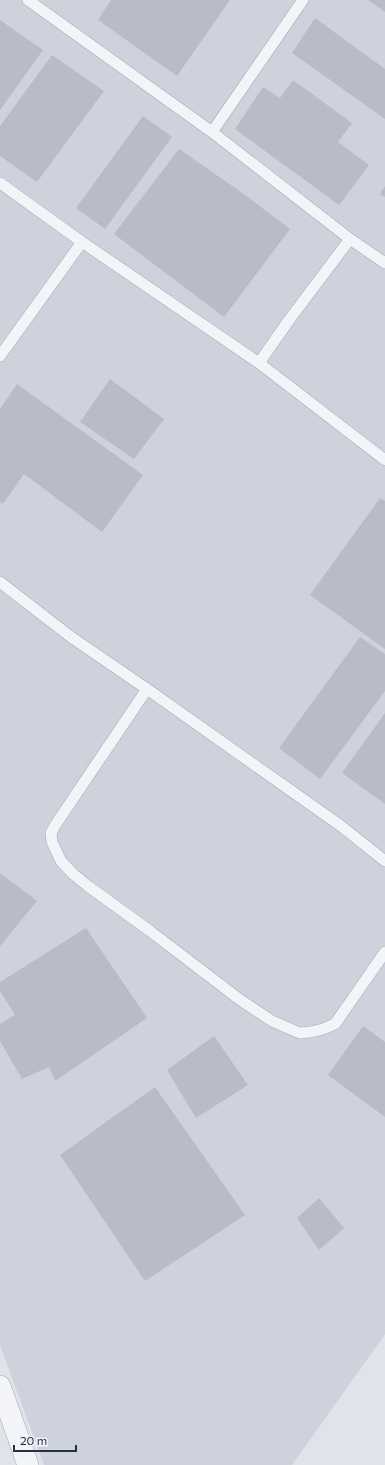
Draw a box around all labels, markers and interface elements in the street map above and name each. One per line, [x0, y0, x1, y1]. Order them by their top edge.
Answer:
scale bar [14, 1427, 76, 1453]
text: 20 m [20, 1433, 47, 1447]

